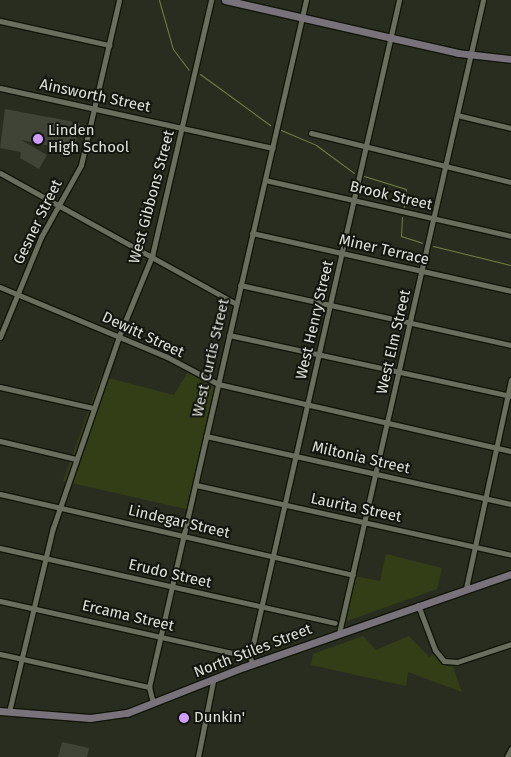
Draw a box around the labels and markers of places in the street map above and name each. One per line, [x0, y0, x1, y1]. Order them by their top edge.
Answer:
place label: Linden High School [48, 121, 129, 156]
marker: Linden High School [32, 133, 44, 145]
place label: Dunkin' [194, 709, 245, 727]
marker: Dunkin' [178, 712, 190, 724]

